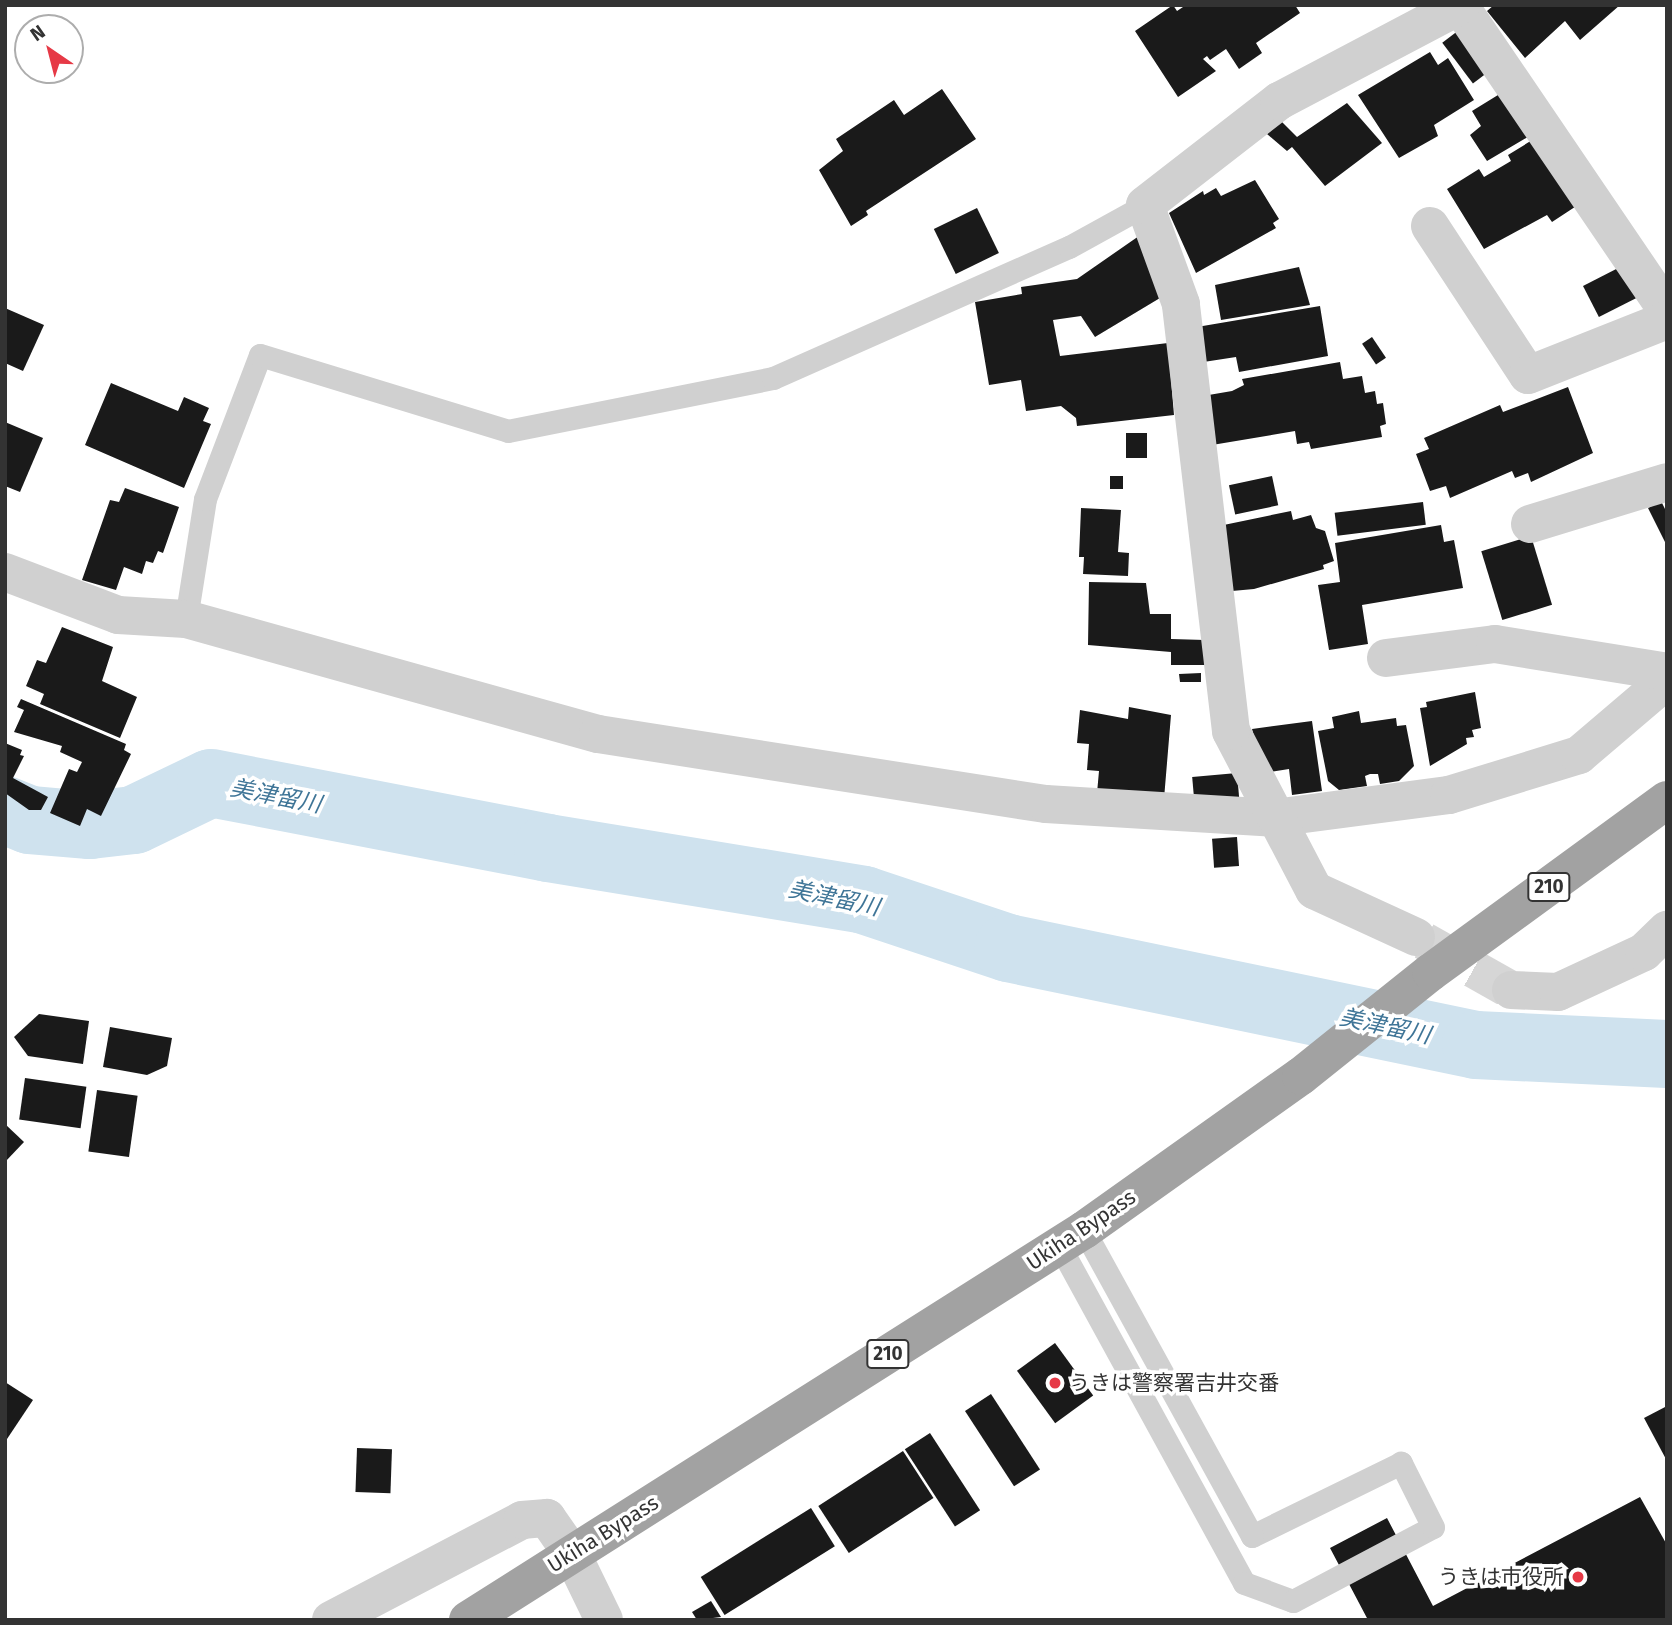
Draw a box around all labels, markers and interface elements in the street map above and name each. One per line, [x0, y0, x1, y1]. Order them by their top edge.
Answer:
north arrow [14, 14, 84, 84]
text: N [26, 20, 50, 46]
water label: 美津留川 [228, 774, 324, 818]
road number: 210 [1526, 872, 1572, 902]
water label: 美津留川 [786, 875, 882, 921]
water label: 美津留川 [1337, 1003, 1433, 1049]
street label: Ukiha Bypass [1022, 1184, 1140, 1276]
road number: 210 [865, 1338, 911, 1370]
place label: うきは警察署吉井交番 [1069, 1370, 1279, 1396]
marker: うきは警察署吉井交番 [1047, 1375, 1063, 1391]
street label: Ukiha Bypass [543, 1490, 663, 1578]
place label: うきは市役所 [1438, 1564, 1564, 1590]
marker: うきは市役所 [1570, 1569, 1586, 1585]

